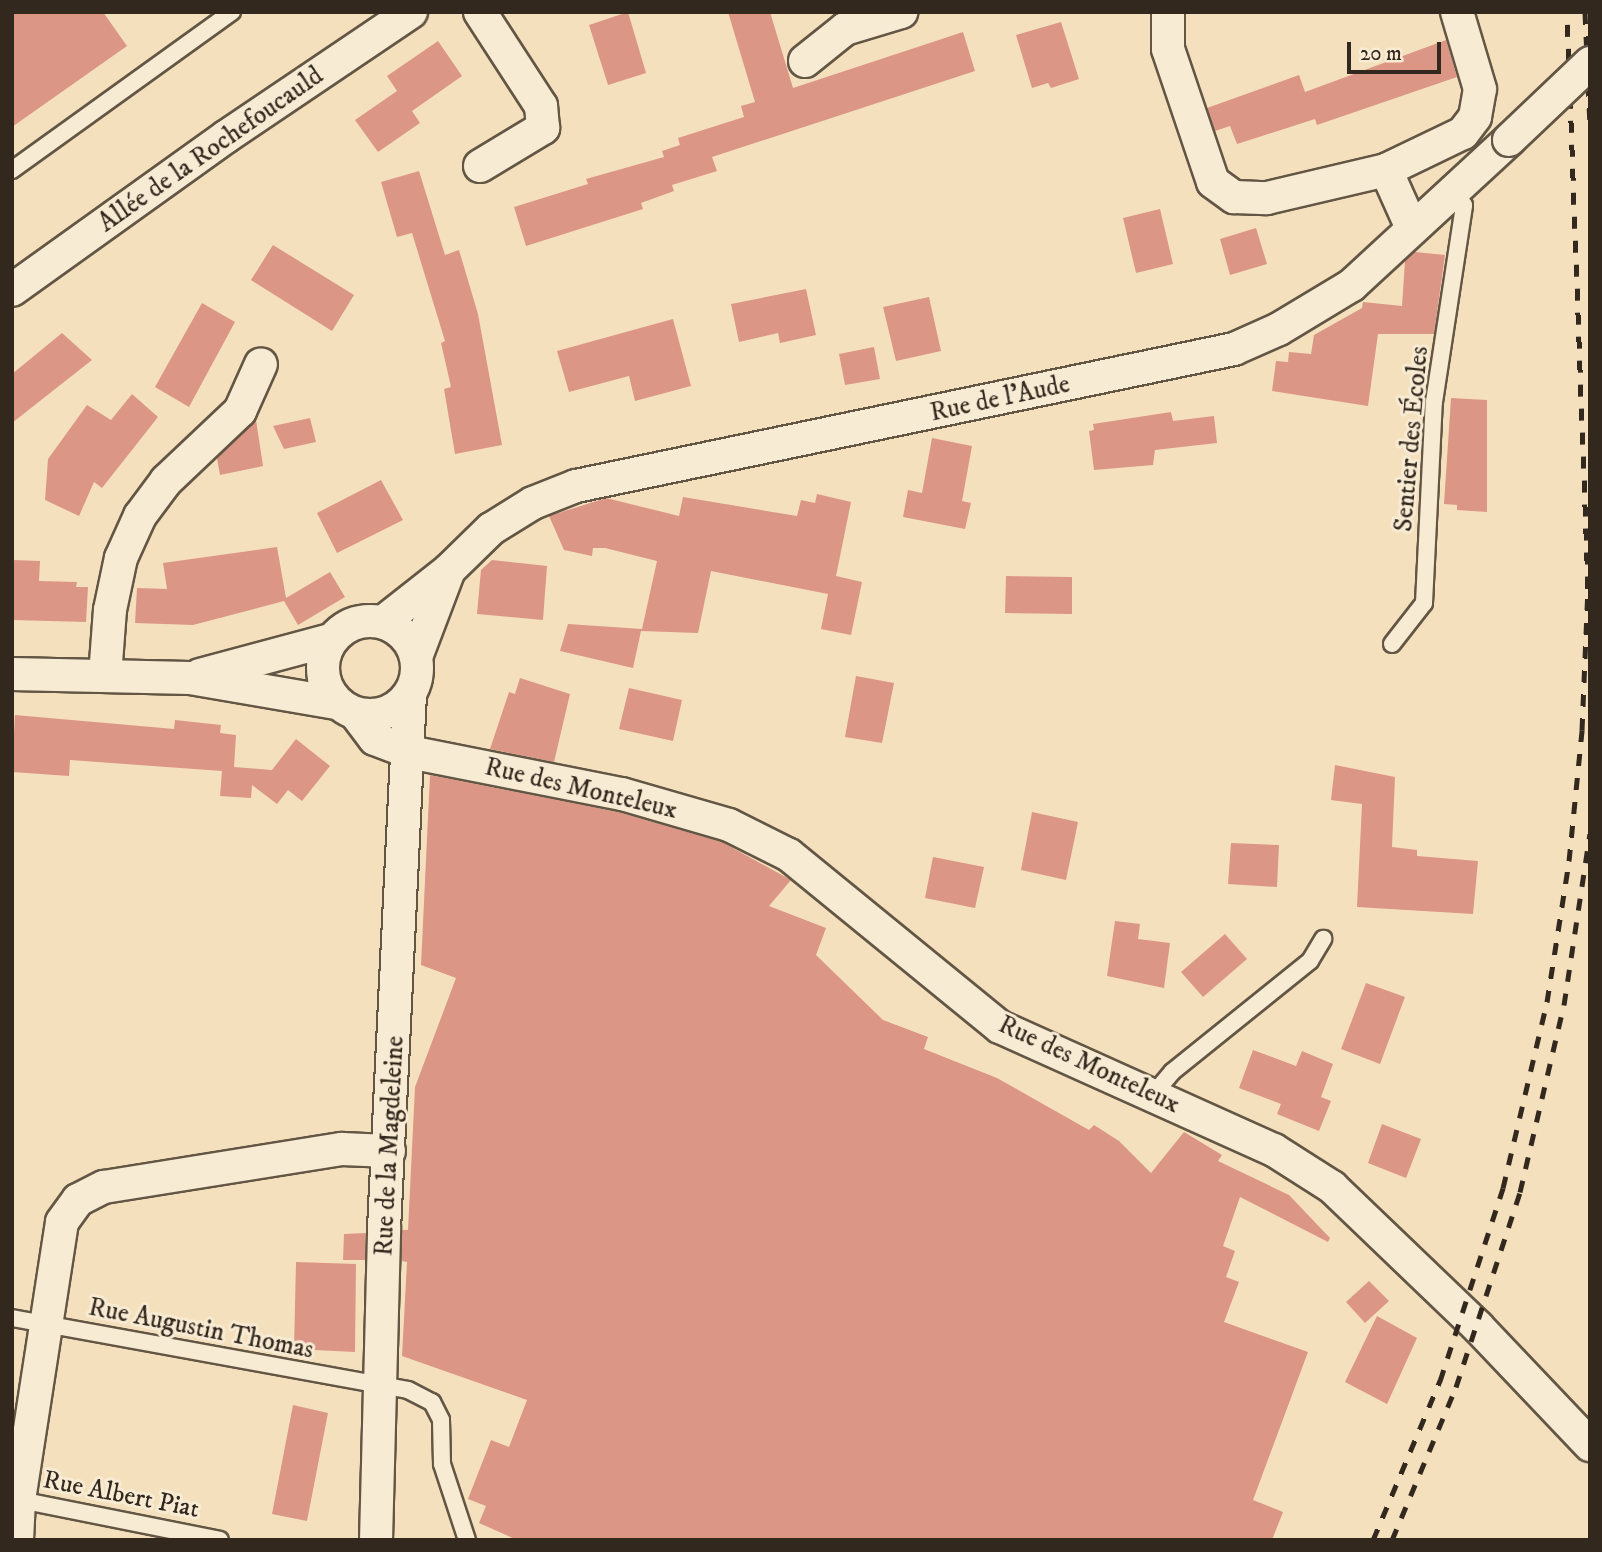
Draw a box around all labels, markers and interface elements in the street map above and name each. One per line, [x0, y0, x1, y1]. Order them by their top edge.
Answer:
scale bar [1350, 28, 1444, 72]
text: 20 m [1360, 41, 1402, 67]
street label: Allée de la Rochefoucauld [93, 61, 329, 239]
street label: Sentier des Écoles [1388, 345, 1436, 533]
street label: Rue de l'Aude [927, 369, 1073, 429]
street label: Rue des Monteleux [482, 752, 680, 826]
street label: Rue des Monteleux [993, 1009, 1185, 1121]
street label: Rue de la Magdeleine [369, 1035, 411, 1257]
street label: Rue Augustin Thomas [86, 1292, 316, 1366]
street label: Rue Albert Piat [40, 1465, 202, 1525]

